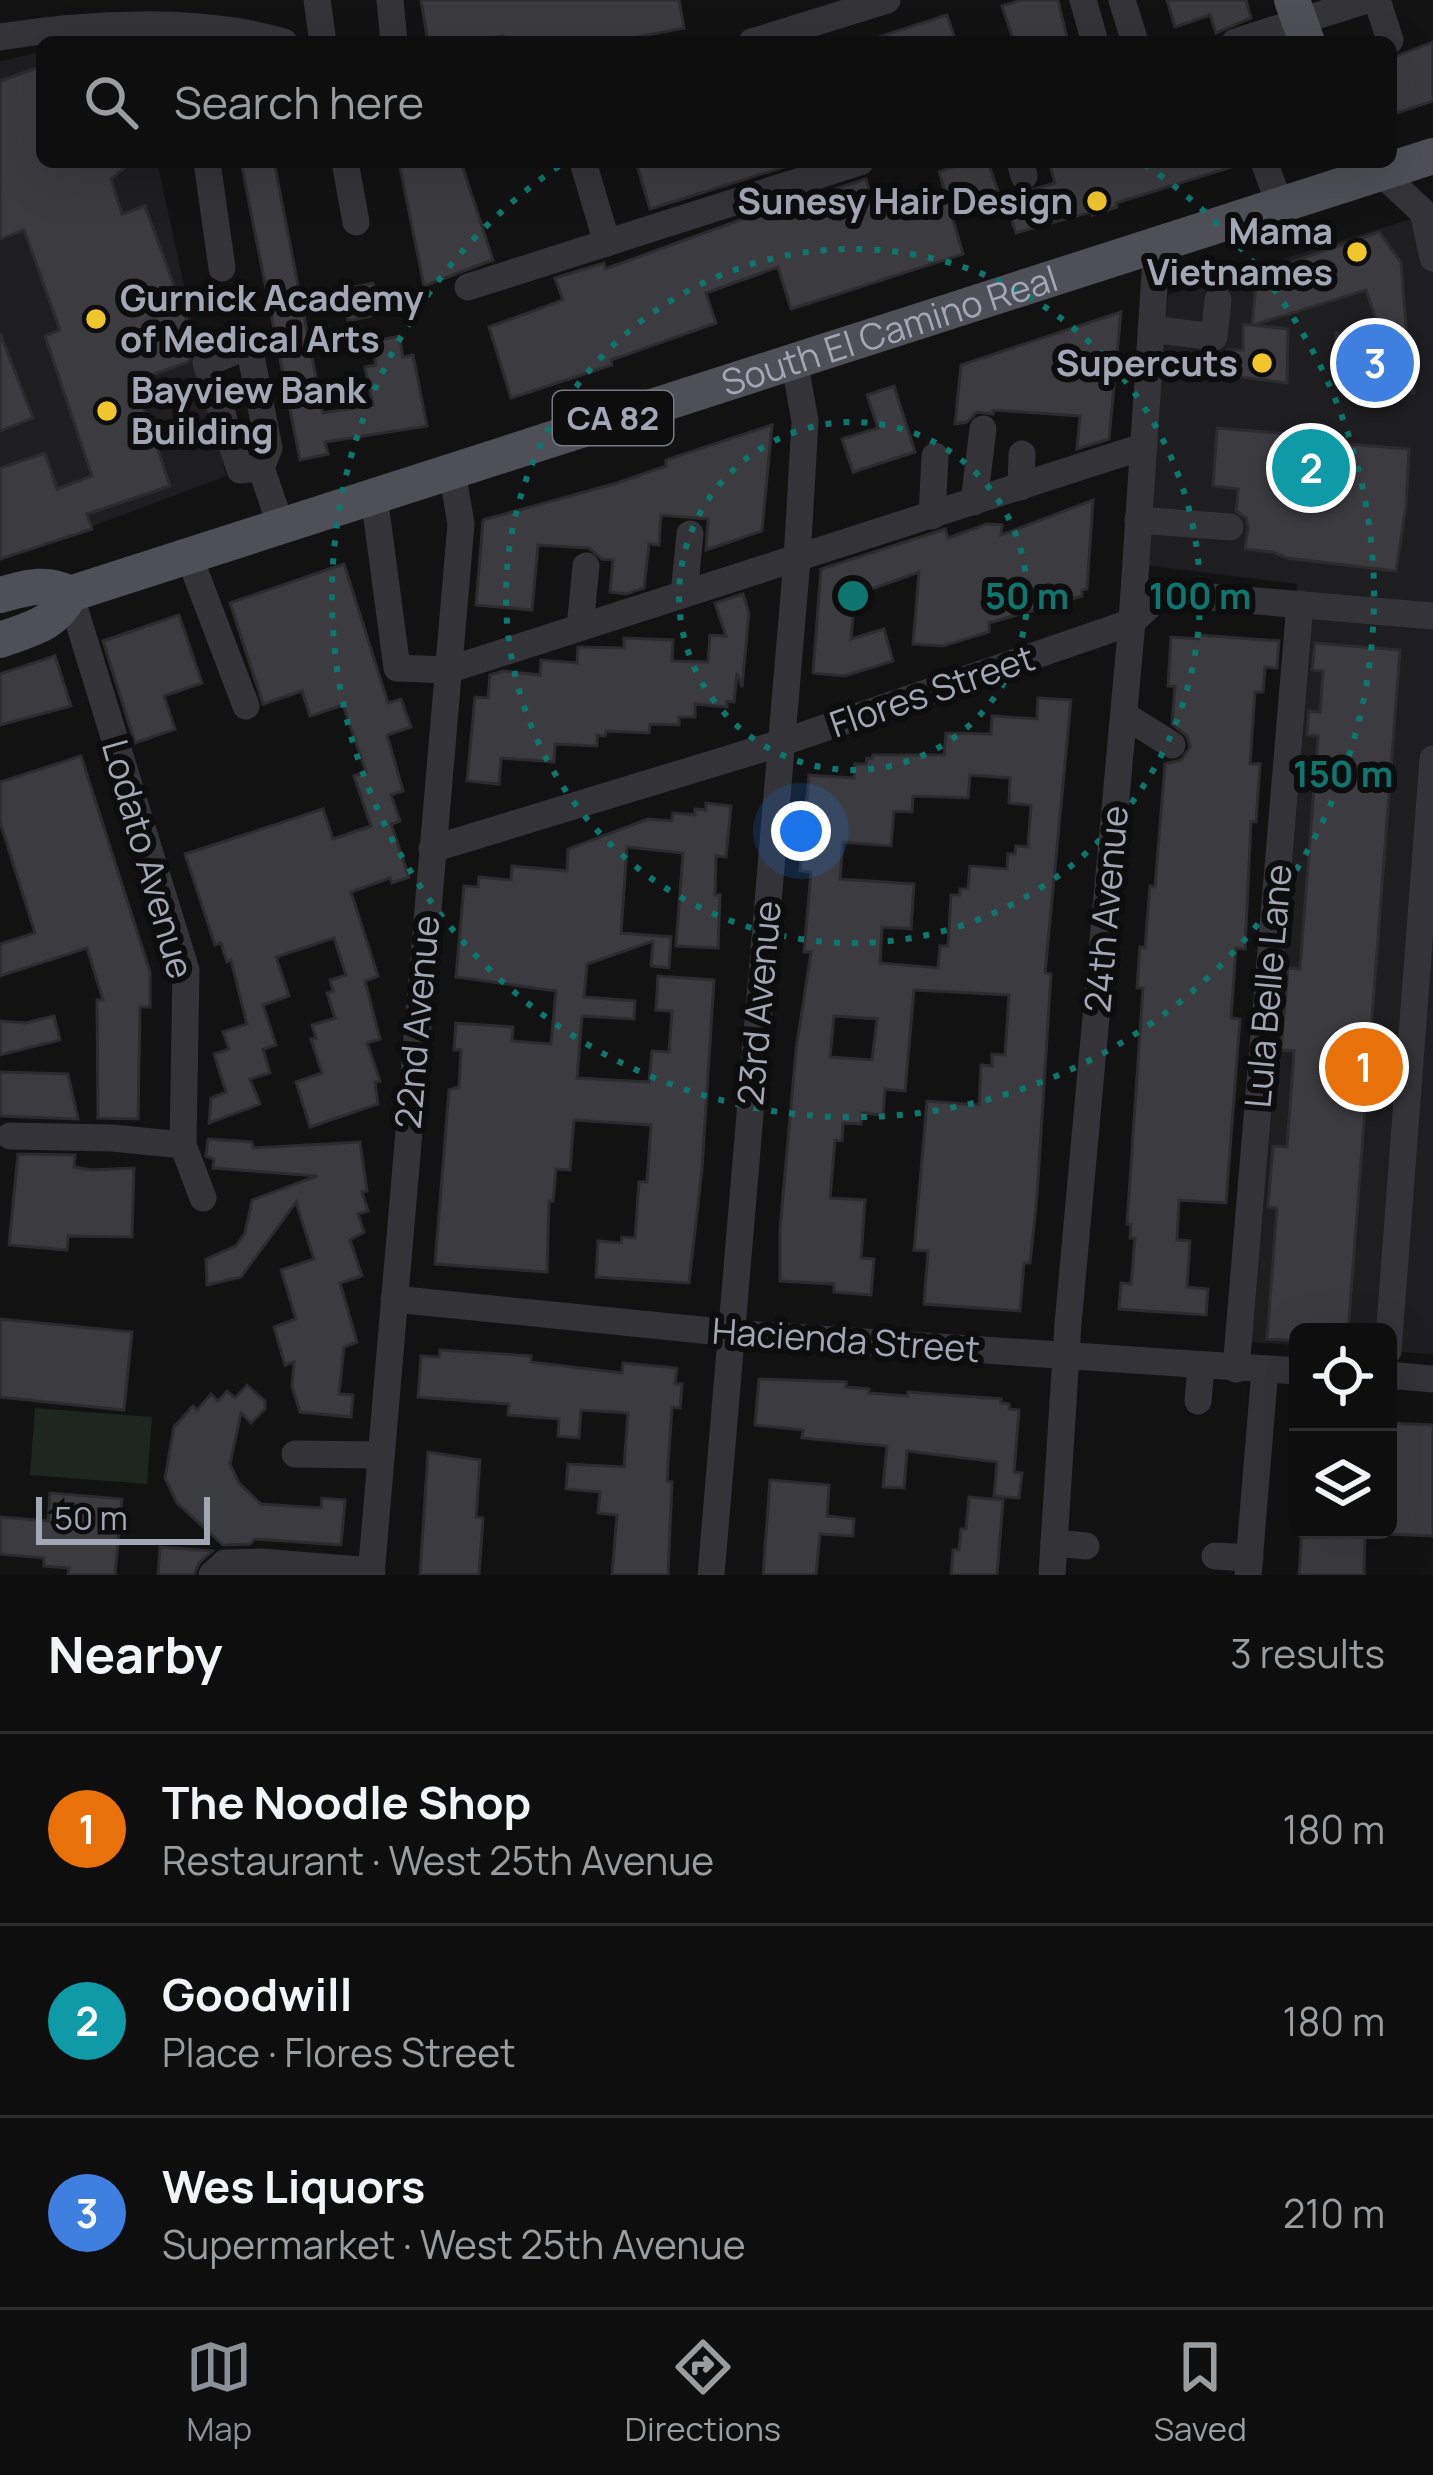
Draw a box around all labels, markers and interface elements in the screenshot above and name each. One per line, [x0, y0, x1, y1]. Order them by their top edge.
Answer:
search box [36, 36, 1397, 168]
icon: search [78, 69, 144, 135]
text: Search here [174, 71, 424, 133]
place label: Sunesy Hair Design [737, 176, 1073, 225]
marker: Sunesy Hair Design [1084, 188, 1110, 214]
place label: Mama Vietnames [1147, 206, 1333, 296]
marker: Mama Vietnames [1344, 239, 1370, 265]
street label: South El Camino Real [715, 253, 1064, 407]
place label: Gurnick Academy of Medical Arts [120, 273, 424, 363]
marker: Gurnick Academy of Medical Arts [83, 306, 109, 332]
pin: 3 [1336, 318, 1414, 408]
place label: Supercuts [1056, 338, 1238, 387]
marker: Supercuts [1249, 350, 1275, 376]
place label: Bayview Bank Building [131, 365, 368, 455]
road number: CA 82 [553, 391, 673, 445]
marker: Bayview Bank Building [94, 398, 120, 424]
pin: 2 [1272, 423, 1350, 513]
text: 50 m [985, 571, 1069, 620]
text: 100 m [1149, 571, 1251, 620]
centre of rings [832, 575, 874, 617]
street label: Flores Street [823, 633, 1041, 748]
street label: Lodato Avenue [91, 734, 206, 984]
text: 150 m [1293, 749, 1393, 798]
your location [771, 801, 831, 861]
street label: 24th Avenue [1072, 804, 1139, 1014]
street label: Lula Belle Lane [1232, 862, 1303, 1110]
street label: 23rd Avenue [725, 899, 792, 1107]
street label: 22nd Avenue [383, 913, 450, 1131]
pin: 1 [1325, 1022, 1403, 1112]
street label: Hacienda Street [710, 1306, 982, 1373]
map controls [1289, 1323, 1397, 1539]
button: locate [1289, 1323, 1397, 1431]
button: layers [1289, 1431, 1397, 1539]
scale bar [36, 1491, 210, 1544]
text: 50 m [54, 1495, 128, 1540]
text: Nearby [48, 1619, 223, 1688]
text: 3 results [1230, 1626, 1385, 1680]
text: The Noodle Shop [162, 1771, 531, 1833]
text: 1 [78, 1802, 96, 1856]
text: 180 m [1282, 1802, 1385, 1856]
text: Restaurant · West 25th Avenue [162, 1833, 714, 1887]
text: Goodwill [162, 1963, 352, 2025]
text: 2 [75, 1994, 99, 2048]
text: 180 m [1282, 1994, 1385, 2048]
text: Place · Flores Street [162, 2025, 516, 2079]
text: Wes Liquors [162, 2155, 425, 2217]
text: 3 [76, 2186, 98, 2240]
text: 210 m [1283, 2186, 1385, 2240]
text: Supermarket · West 25th Avenue [162, 2217, 745, 2271]
tab: Map [186, 2334, 252, 2451]
tab: Directions [625, 2334, 781, 2451]
tab: Saved [1154, 2334, 1247, 2451]

